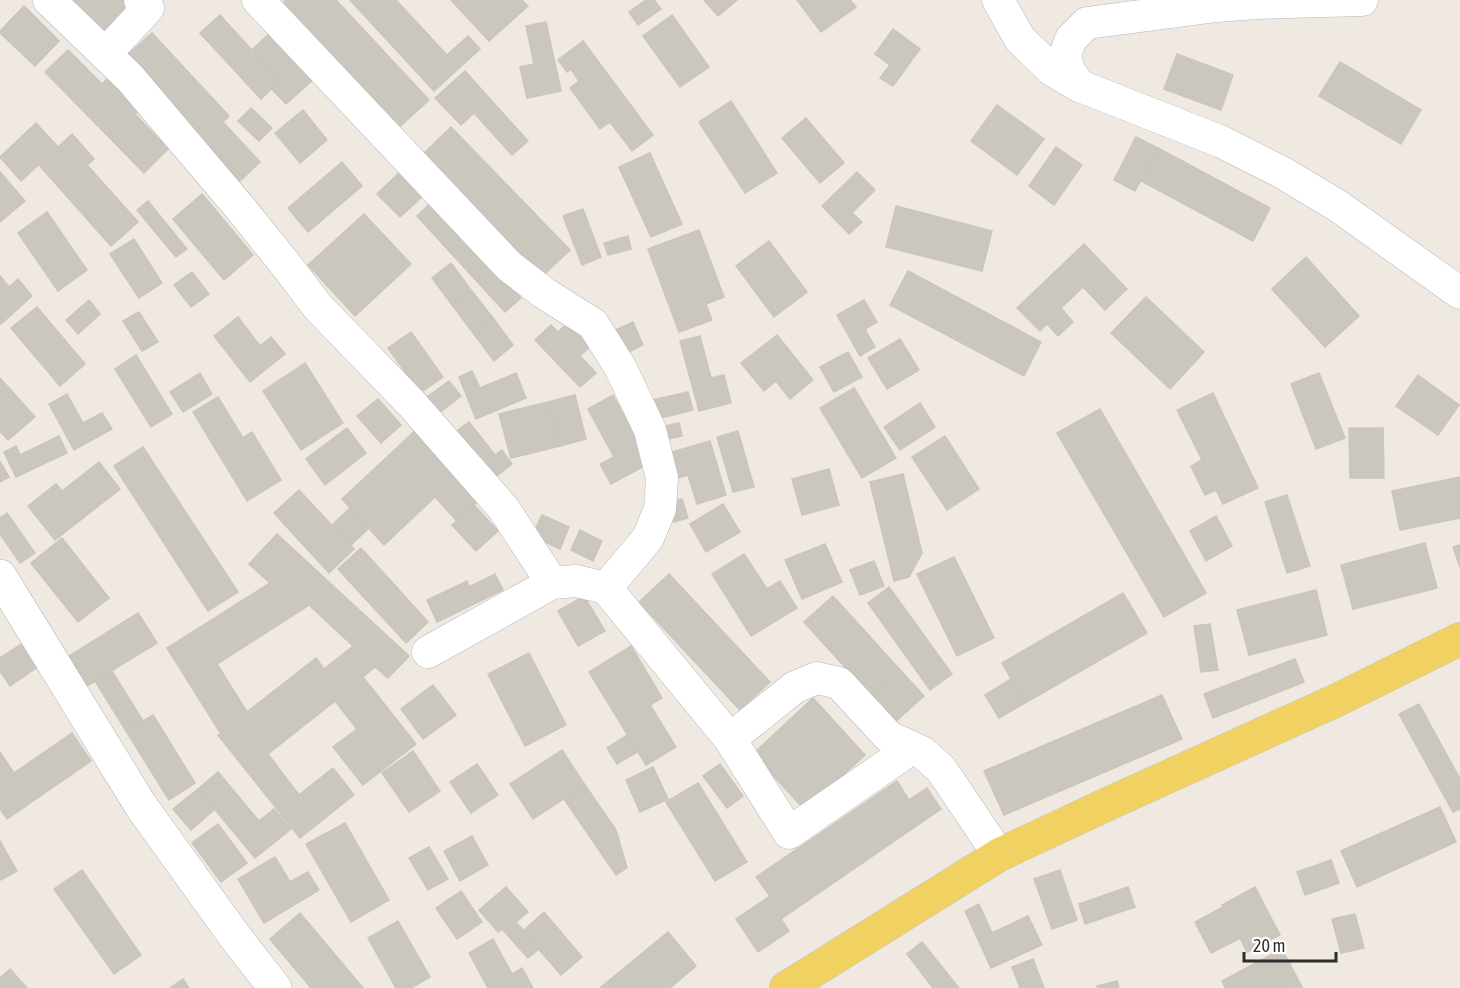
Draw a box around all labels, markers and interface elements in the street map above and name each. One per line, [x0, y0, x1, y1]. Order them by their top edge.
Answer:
scale bar [1244, 925, 1336, 963]
text: 20 m [1253, 935, 1285, 956]

